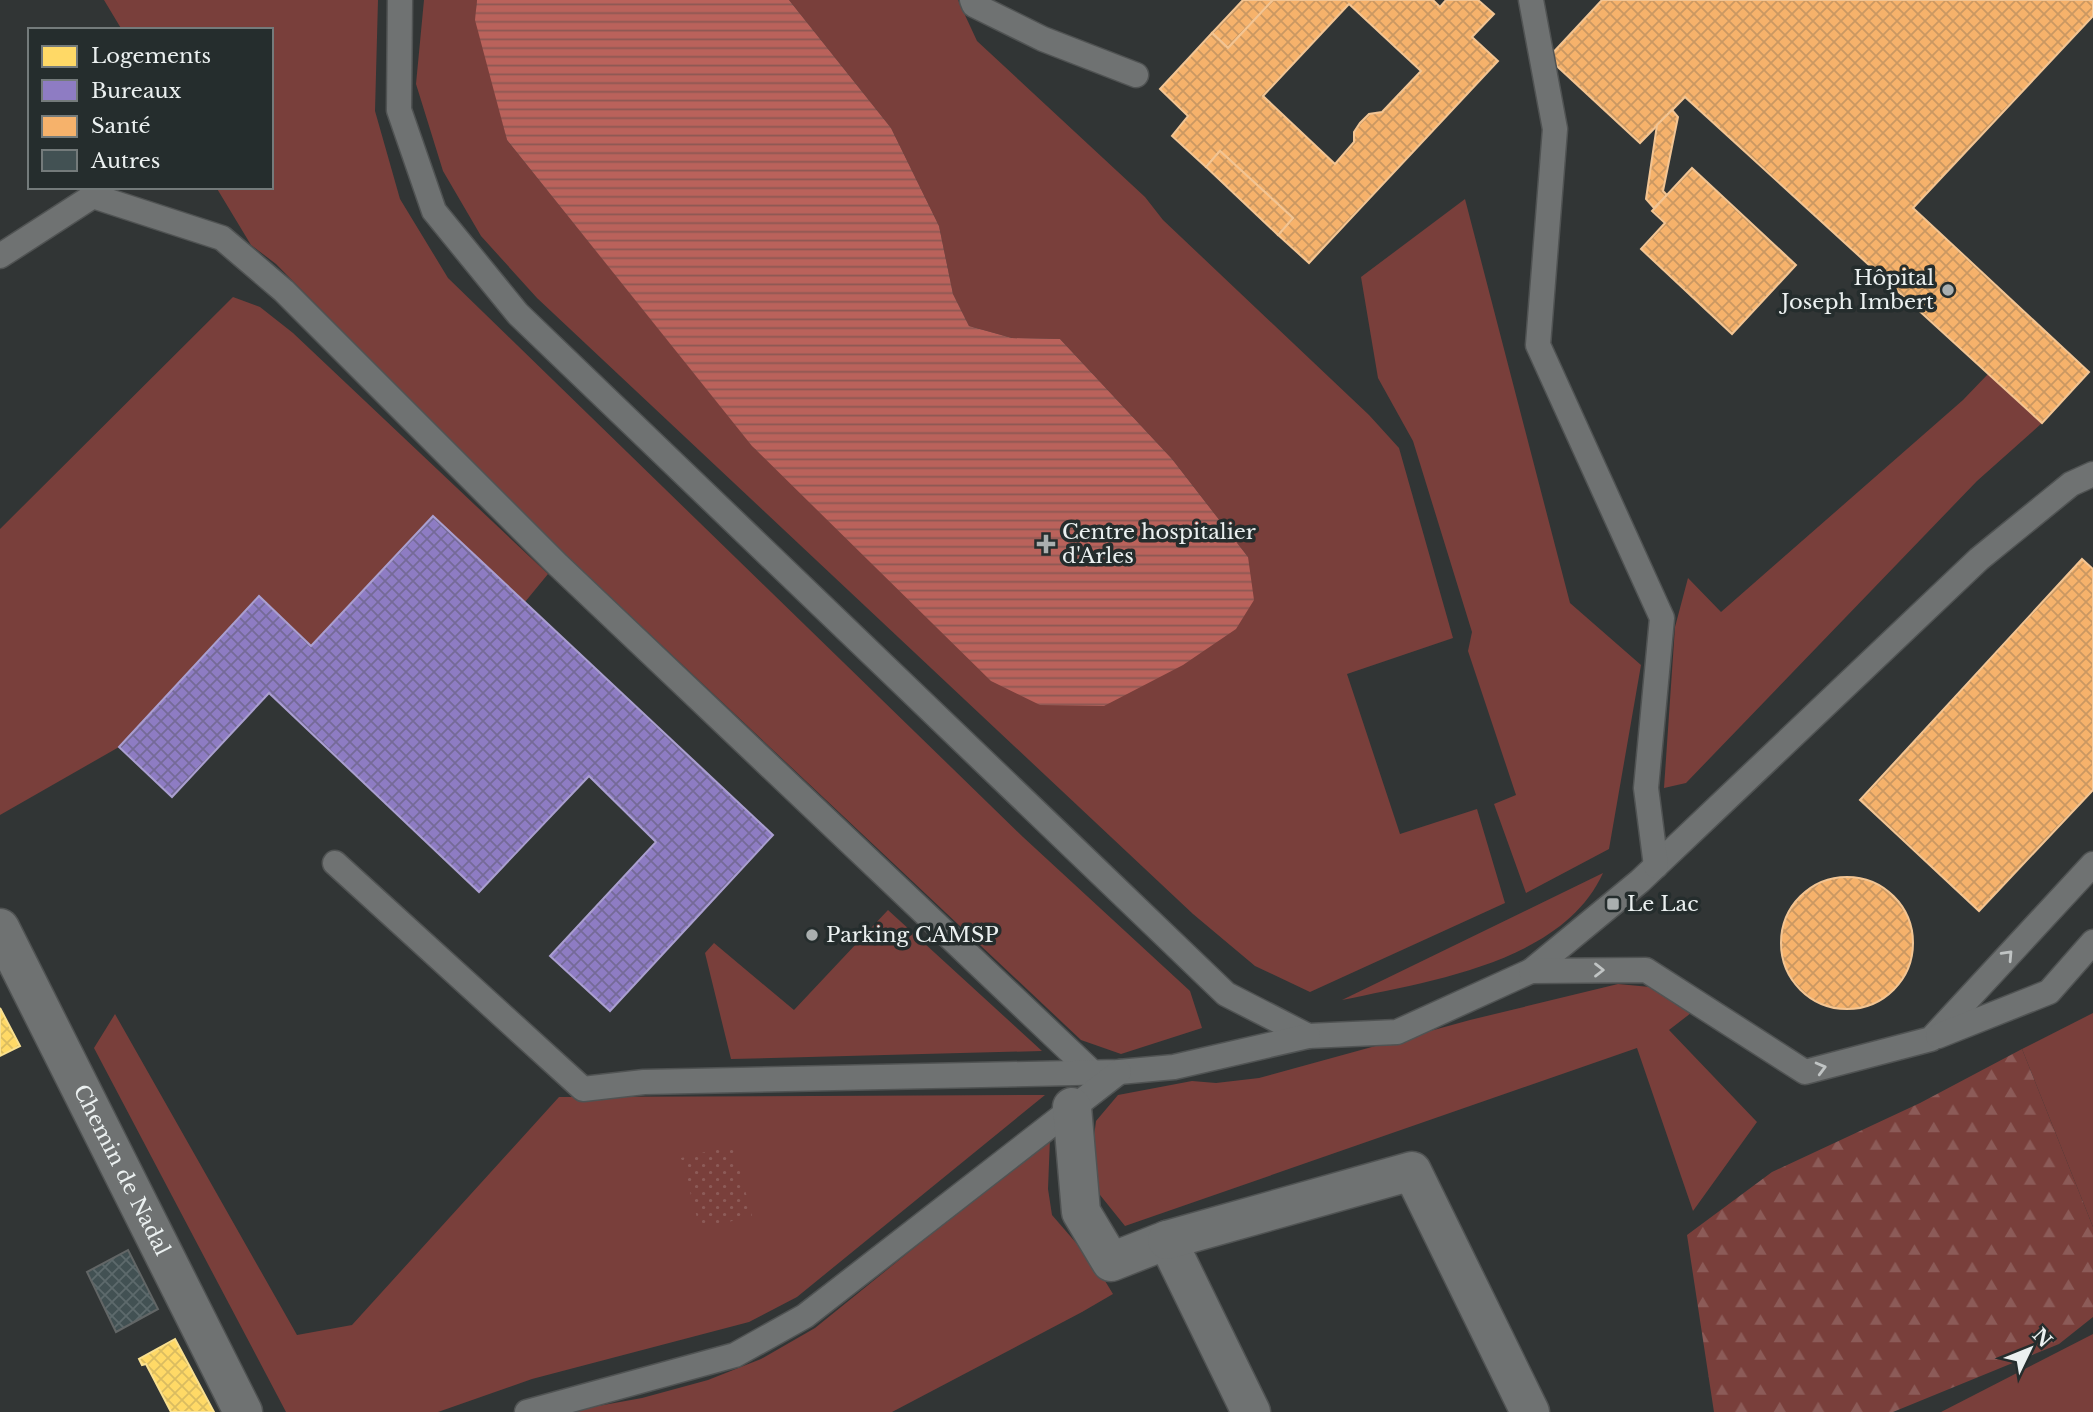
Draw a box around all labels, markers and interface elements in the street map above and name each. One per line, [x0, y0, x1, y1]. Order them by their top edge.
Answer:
legend [28, 28, 273, 189]
text: Logements [91, 43, 211, 69]
text: Bureaux [91, 78, 182, 104]
text: Santé [91, 113, 151, 139]
text: Autres [90, 148, 160, 174]
place label: Hôpital Joseph Imbert [1778, 265, 1934, 315]
marker: Hôpital Joseph Imbert [1940, 282, 1956, 298]
place label: Centre hospitalier d'Arles [1062, 519, 1256, 569]
marker: Centre hospitalier d'Arles [1036, 534, 1056, 554]
place label: Le Lac [1627, 891, 1698, 917]
marker: Le Lac [1605, 896, 1621, 912]
place label: Parking CAMSP [826, 922, 999, 948]
marker: Parking CAMSP [804, 927, 820, 943]
one-way arrow [2000, 950, 2012, 963]
one-way arrow [1595, 962, 1605, 978]
one-way arrow [1815, 1062, 1827, 1076]
street label: Chemin de Nadal [68, 1080, 176, 1260]
north arrow [1995, 1314, 2065, 1384]
text: N [2028, 1323, 2057, 1352]

